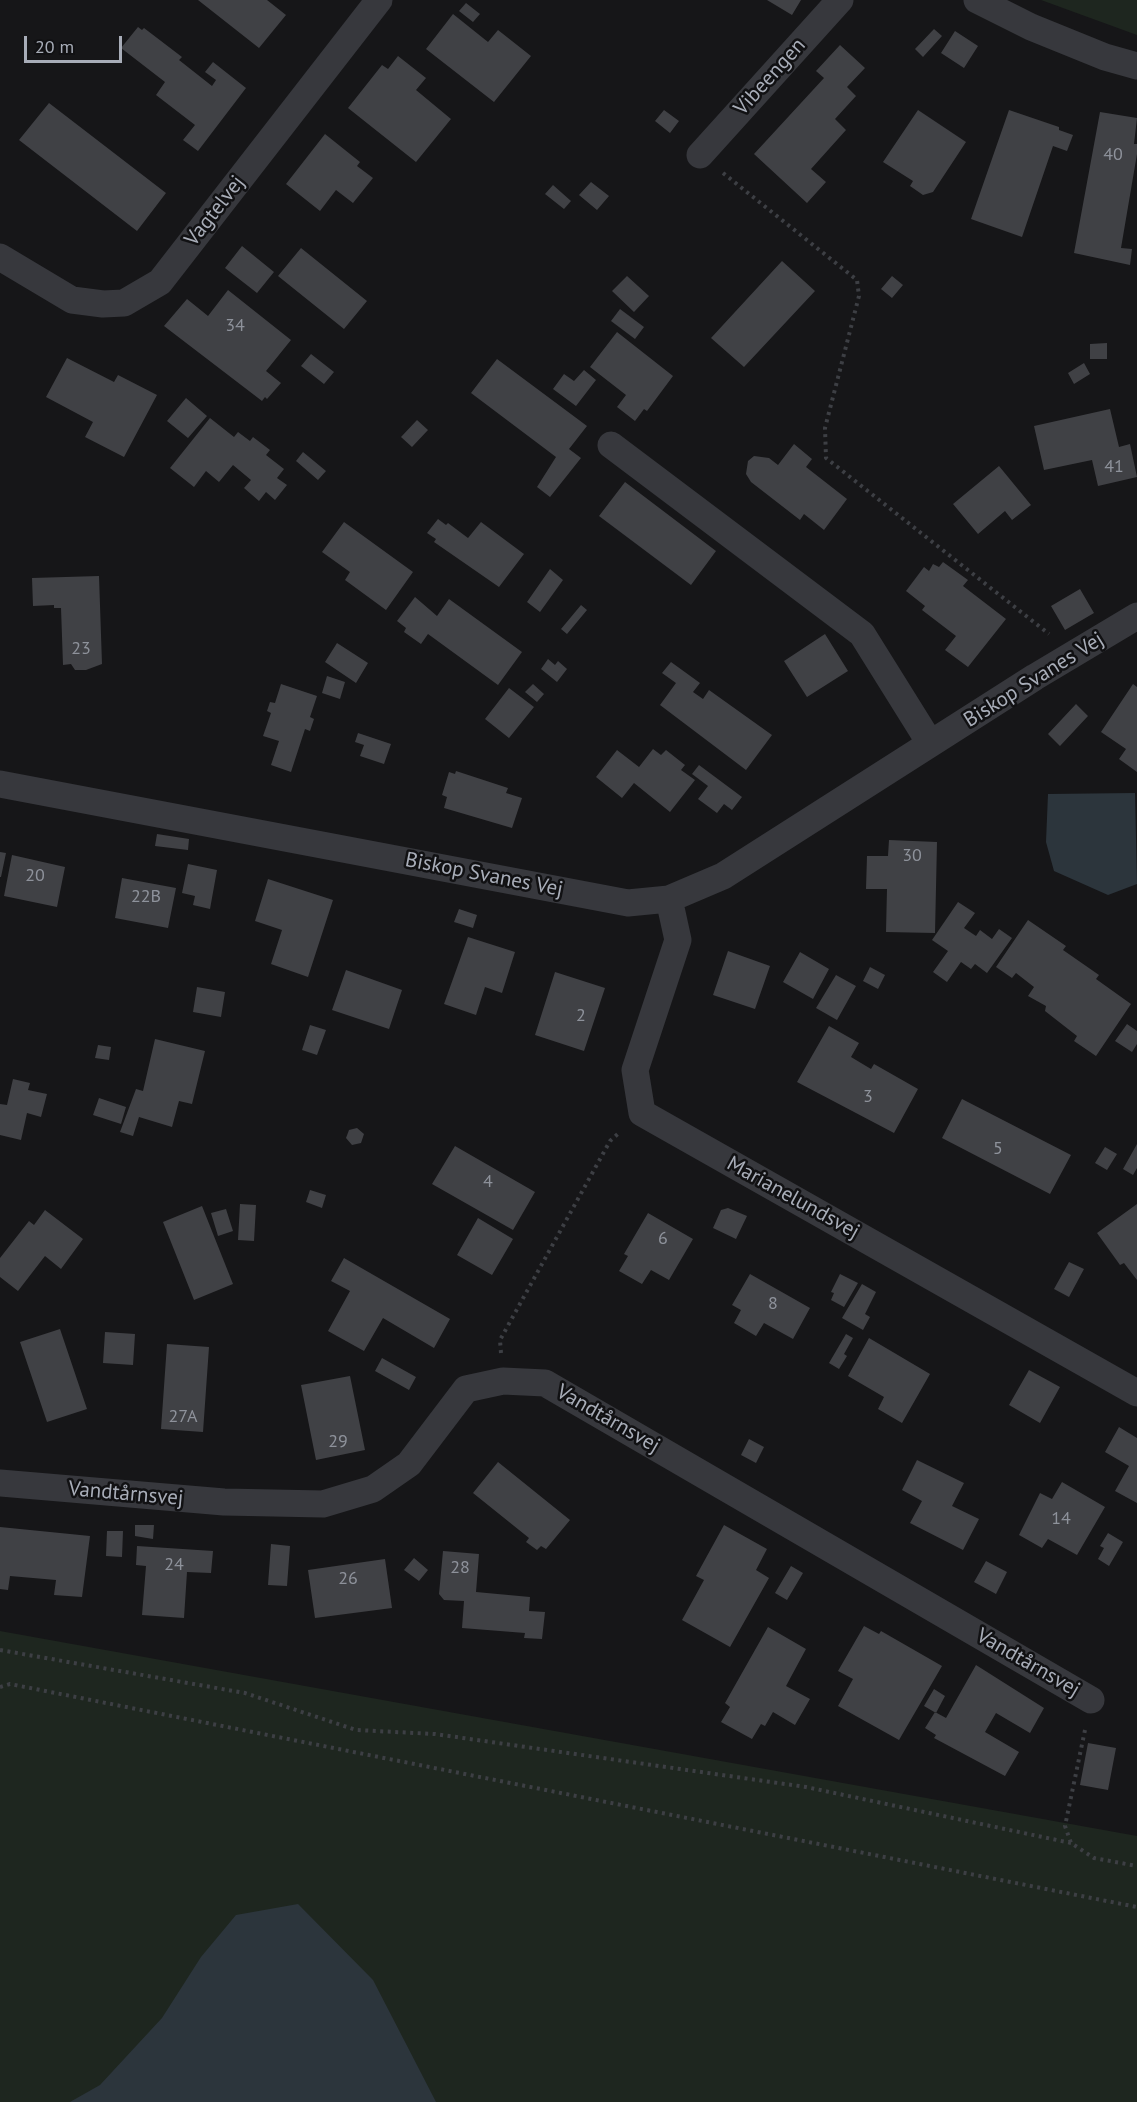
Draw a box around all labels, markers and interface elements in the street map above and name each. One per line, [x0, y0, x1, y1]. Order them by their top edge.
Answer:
scale bar [27, 24, 124, 62]
street label: Vibeengen [729, 33, 811, 121]
text: 20 m [35, 35, 74, 58]
house number: 40 [1103, 144, 1123, 166]
street label: Vagtelvej [180, 171, 250, 251]
house number: 34 [225, 315, 245, 337]
house number: 41 [1104, 456, 1124, 478]
street label: Biskop Svanes Vej [959, 627, 1109, 733]
house number: 23 [71, 638, 91, 660]
house number: 30 [902, 845, 922, 867]
street label: Biskop Svanes Vej [403, 847, 565, 903]
house number: 20 [25, 865, 45, 887]
house number: 22B [131, 886, 161, 908]
house number: 2 [576, 1005, 586, 1027]
house number: 3 [863, 1086, 873, 1108]
house number: 5 [993, 1138, 1003, 1160]
street label: Marianelundsvej [722, 1151, 864, 1245]
house number: 4 [483, 1171, 493, 1193]
house number: 6 [658, 1228, 668, 1250]
house number: 8 [768, 1293, 778, 1315]
street label: Vandtårnsvej [552, 1379, 664, 1459]
house number: 27A [168, 1406, 198, 1428]
house number: 29 [328, 1431, 348, 1453]
street label: Vandtårnsvej [67, 1476, 185, 1512]
house number: 14 [1051, 1508, 1071, 1530]
house number: 24 [164, 1554, 184, 1576]
house number: 28 [450, 1557, 470, 1579]
house number: 26 [338, 1568, 358, 1590]
street label: Vandtårnsvej [972, 1623, 1084, 1703]

